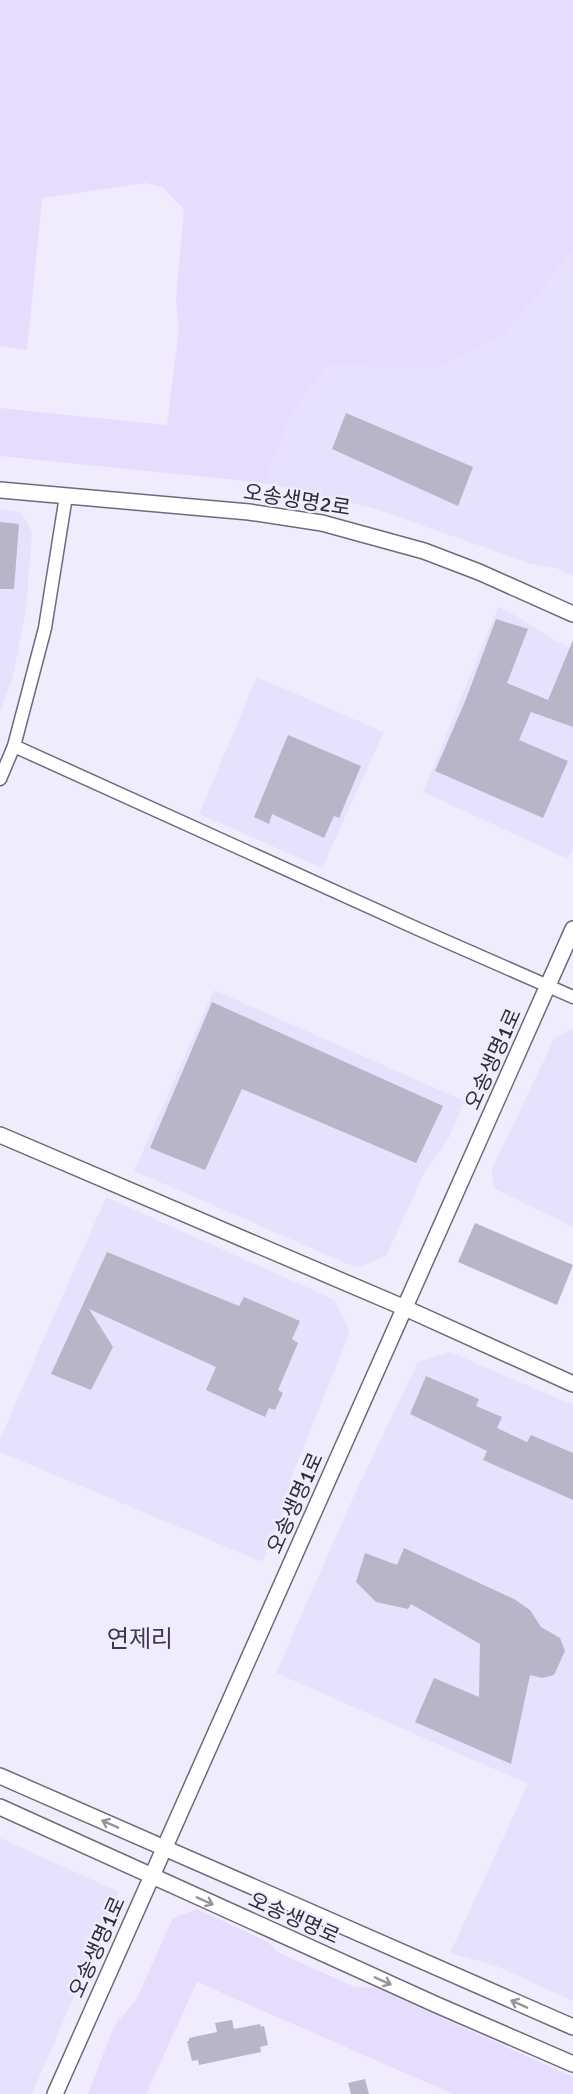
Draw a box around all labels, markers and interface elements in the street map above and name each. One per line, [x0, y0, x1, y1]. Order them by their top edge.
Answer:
street label: 오송생명2로 [242, 479, 352, 521]
street label: 오송생명1로 [459, 1004, 527, 1114]
street label: 오송생명1로 [261, 1448, 329, 1558]
district label: 연제리 [107, 1624, 173, 1654]
one-way arrow [101, 1818, 119, 1830]
street label: 오송생명로 [245, 1886, 343, 1950]
street label: 오송생명1로 [63, 1892, 131, 2002]
one-way arrow [195, 1896, 213, 1907]
one-way arrow [373, 1976, 391, 1987]
one-way arrow [511, 1997, 529, 2009]

